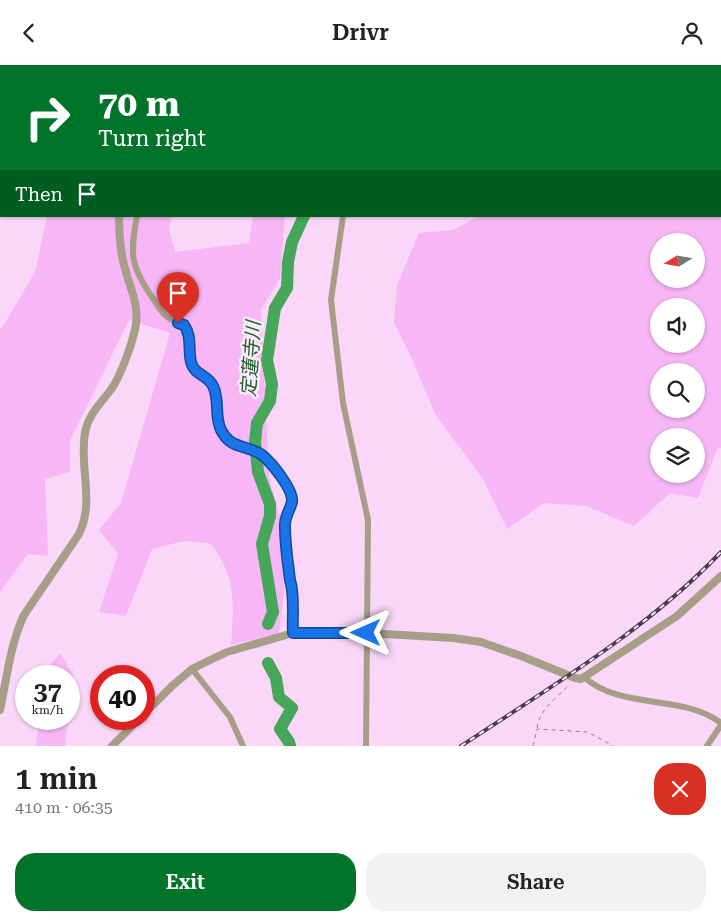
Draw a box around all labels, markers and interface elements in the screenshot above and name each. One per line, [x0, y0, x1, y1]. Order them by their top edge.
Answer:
icon: back [15, 19, 43, 47]
icon: person [678, 19, 706, 47]
text: Drivr [332, 20, 389, 45]
text: 70 m [98, 84, 180, 125]
icon: right [15, 85, 80, 150]
text: Turn right [98, 126, 206, 151]
icon: arrive [73, 180, 101, 208]
text: Then [15, 183, 63, 206]
north arrow [650, 233, 705, 287]
map controls [650, 233, 705, 483]
pin [157, 272, 199, 323]
icon: arrive [164, 279, 192, 307]
button: sound [650, 298, 705, 353]
water label: 定蓮寺川 [237, 318, 265, 398]
button: search [650, 363, 705, 418]
button: layers [650, 428, 705, 483]
position arrow [339, 606, 391, 658]
speed limit sign: 40 [90, 665, 155, 730]
text: 37 [33, 677, 62, 706]
text: km/h [31, 703, 64, 717]
text: 1 min [15, 761, 98, 796]
button: close [654, 763, 706, 815]
text: 410 m · 06:35 [15, 798, 113, 817]
button: Exit [15, 853, 356, 911]
button: Share [366, 853, 706, 911]

